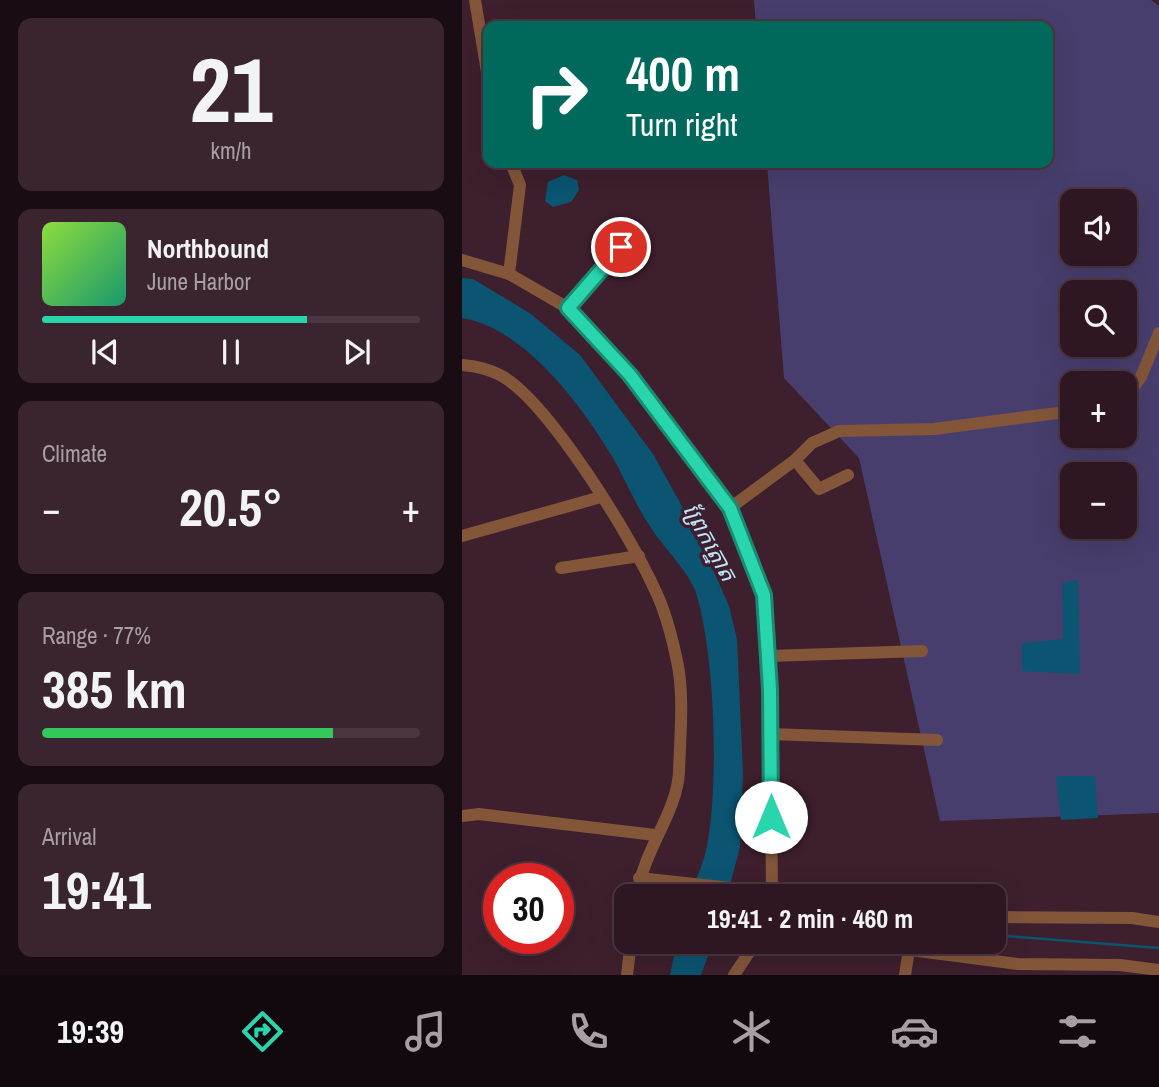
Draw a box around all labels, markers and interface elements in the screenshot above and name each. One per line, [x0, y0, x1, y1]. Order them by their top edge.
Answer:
text: 21 [190, 28, 273, 150]
text: 400 m [626, 40, 740, 106]
icon: right [511, 49, 602, 140]
text: Turn right [626, 103, 738, 146]
text: km/h [211, 135, 251, 166]
map controls [1060, 189, 1137, 539]
button: sound [1060, 189, 1137, 266]
pin [591, 217, 651, 277]
icon: arrive [602, 228, 640, 266]
text: Northbound [147, 231, 269, 266]
text: June Harbor [147, 266, 251, 297]
button: search [1060, 280, 1137, 357]
icon: previous [86, 333, 124, 371]
icon: pause [212, 333, 250, 371]
icon: next [338, 333, 376, 371]
button: + [1060, 371, 1137, 448]
text: Climate [42, 438, 107, 469]
button: − [1060, 462, 1137, 539]
text: 20.5° [179, 472, 283, 542]
text: − [42, 483, 60, 534]
text: + [402, 483, 420, 534]
water label: ព្រែកត្នោត [676, 497, 745, 588]
text: Range · 77% [42, 620, 151, 651]
text: 385 km [42, 654, 187, 724]
position arrow [734, 780, 808, 854]
text: Arrival [42, 821, 97, 852]
text: 19:41 [42, 855, 151, 925]
speed limit sign: 30 [483, 863, 574, 954]
text: 19:41 · 2 min · 460 m [707, 901, 913, 936]
icon: directions [238, 1007, 287, 1056]
icon: music [401, 1007, 450, 1056]
icon: phone [564, 1007, 613, 1056]
icon: climate [727, 1007, 776, 1056]
icon: car [890, 1007, 939, 1056]
icon: filters [1053, 1007, 1102, 1056]
text: 19:39 [57, 1010, 124, 1053]

